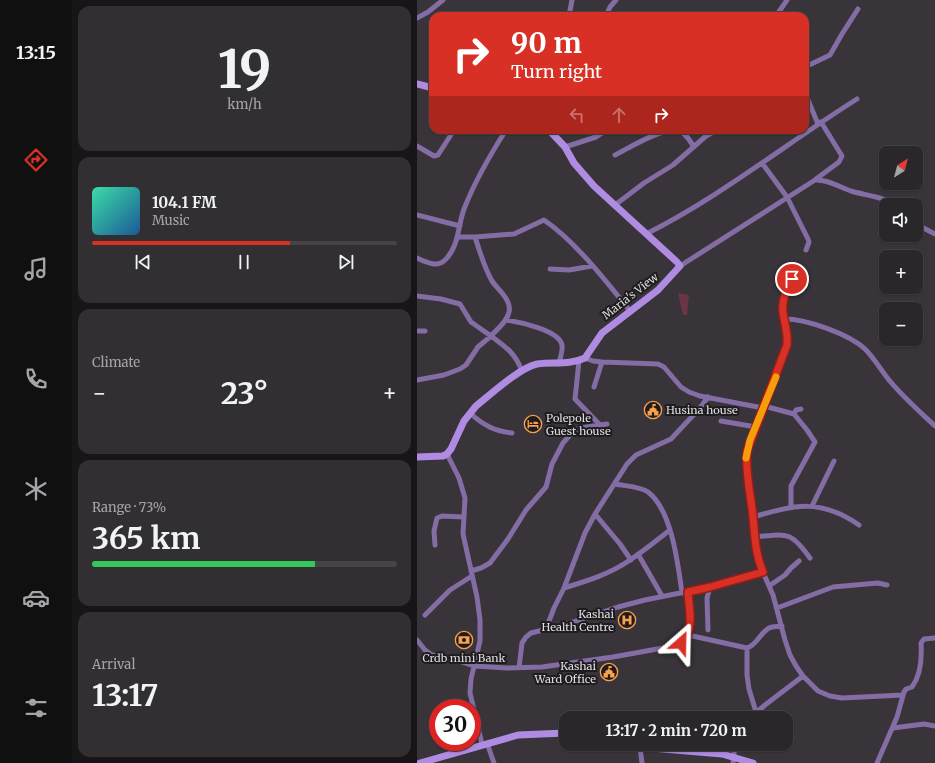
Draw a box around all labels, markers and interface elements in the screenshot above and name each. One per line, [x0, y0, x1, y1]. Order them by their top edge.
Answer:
text: 90 m [511, 25, 582, 61]
icon: right [445, 28, 497, 80]
text: 19 [218, 37, 271, 102]
text: 13:15 [16, 41, 56, 64]
text: Turn right [511, 60, 602, 83]
text: km/h [227, 96, 262, 113]
icon: left [566, 104, 588, 126]
icon: ahead [608, 104, 630, 126]
icon: right [650, 104, 672, 126]
icon: directions [22, 146, 50, 174]
north arrow [879, 146, 923, 190]
map controls [879, 146, 923, 346]
text: 104.1 FM [152, 193, 217, 212]
button: sound [879, 198, 923, 242]
text: Music [152, 212, 190, 229]
button: + [879, 250, 923, 294]
icon: previous [132, 251, 154, 273]
icon: pause [233, 251, 255, 273]
icon: next [335, 251, 357, 273]
icon: music [22, 255, 50, 283]
pin [775, 262, 809, 296]
icon: arrive [781, 268, 803, 290]
street label: Maria's View [599, 269, 661, 322]
button: − [879, 302, 923, 346]
text: Climate [92, 354, 140, 371]
icon: phone [22, 365, 50, 393]
text: 23° [221, 374, 268, 412]
text: − [92, 379, 107, 407]
text: + [382, 379, 397, 407]
public building icon: Husina house [643, 400, 663, 420]
place label: Husina house [666, 403, 738, 417]
place label: Polepole Guest house [546, 411, 611, 438]
hotel icon: Polepole Guest house [523, 414, 543, 434]
icon: climate [22, 475, 50, 503]
text: Range · 73% [92, 499, 166, 516]
text: 365 km [92, 519, 200, 557]
icon: car [22, 584, 50, 612]
place label: Kashai Health Centre [542, 607, 614, 634]
hospital icon: Kashai Health Centre [617, 610, 637, 630]
position arrow [660, 622, 702, 664]
bank icon: Crdb mini Bank [454, 630, 474, 650]
place label: Crdb mini Bank [422, 651, 506, 665]
text: Arrival [92, 656, 135, 673]
place label: Kashai Ward Office [533, 659, 596, 686]
public building icon: Kashai Ward Office [599, 662, 619, 682]
text: 13:17 [92, 676, 158, 714]
icon: filters [22, 694, 50, 722]
speed limit sign: 30 [429, 699, 481, 751]
text: 13:17 · 2 min · 720 m [605, 721, 747, 740]

